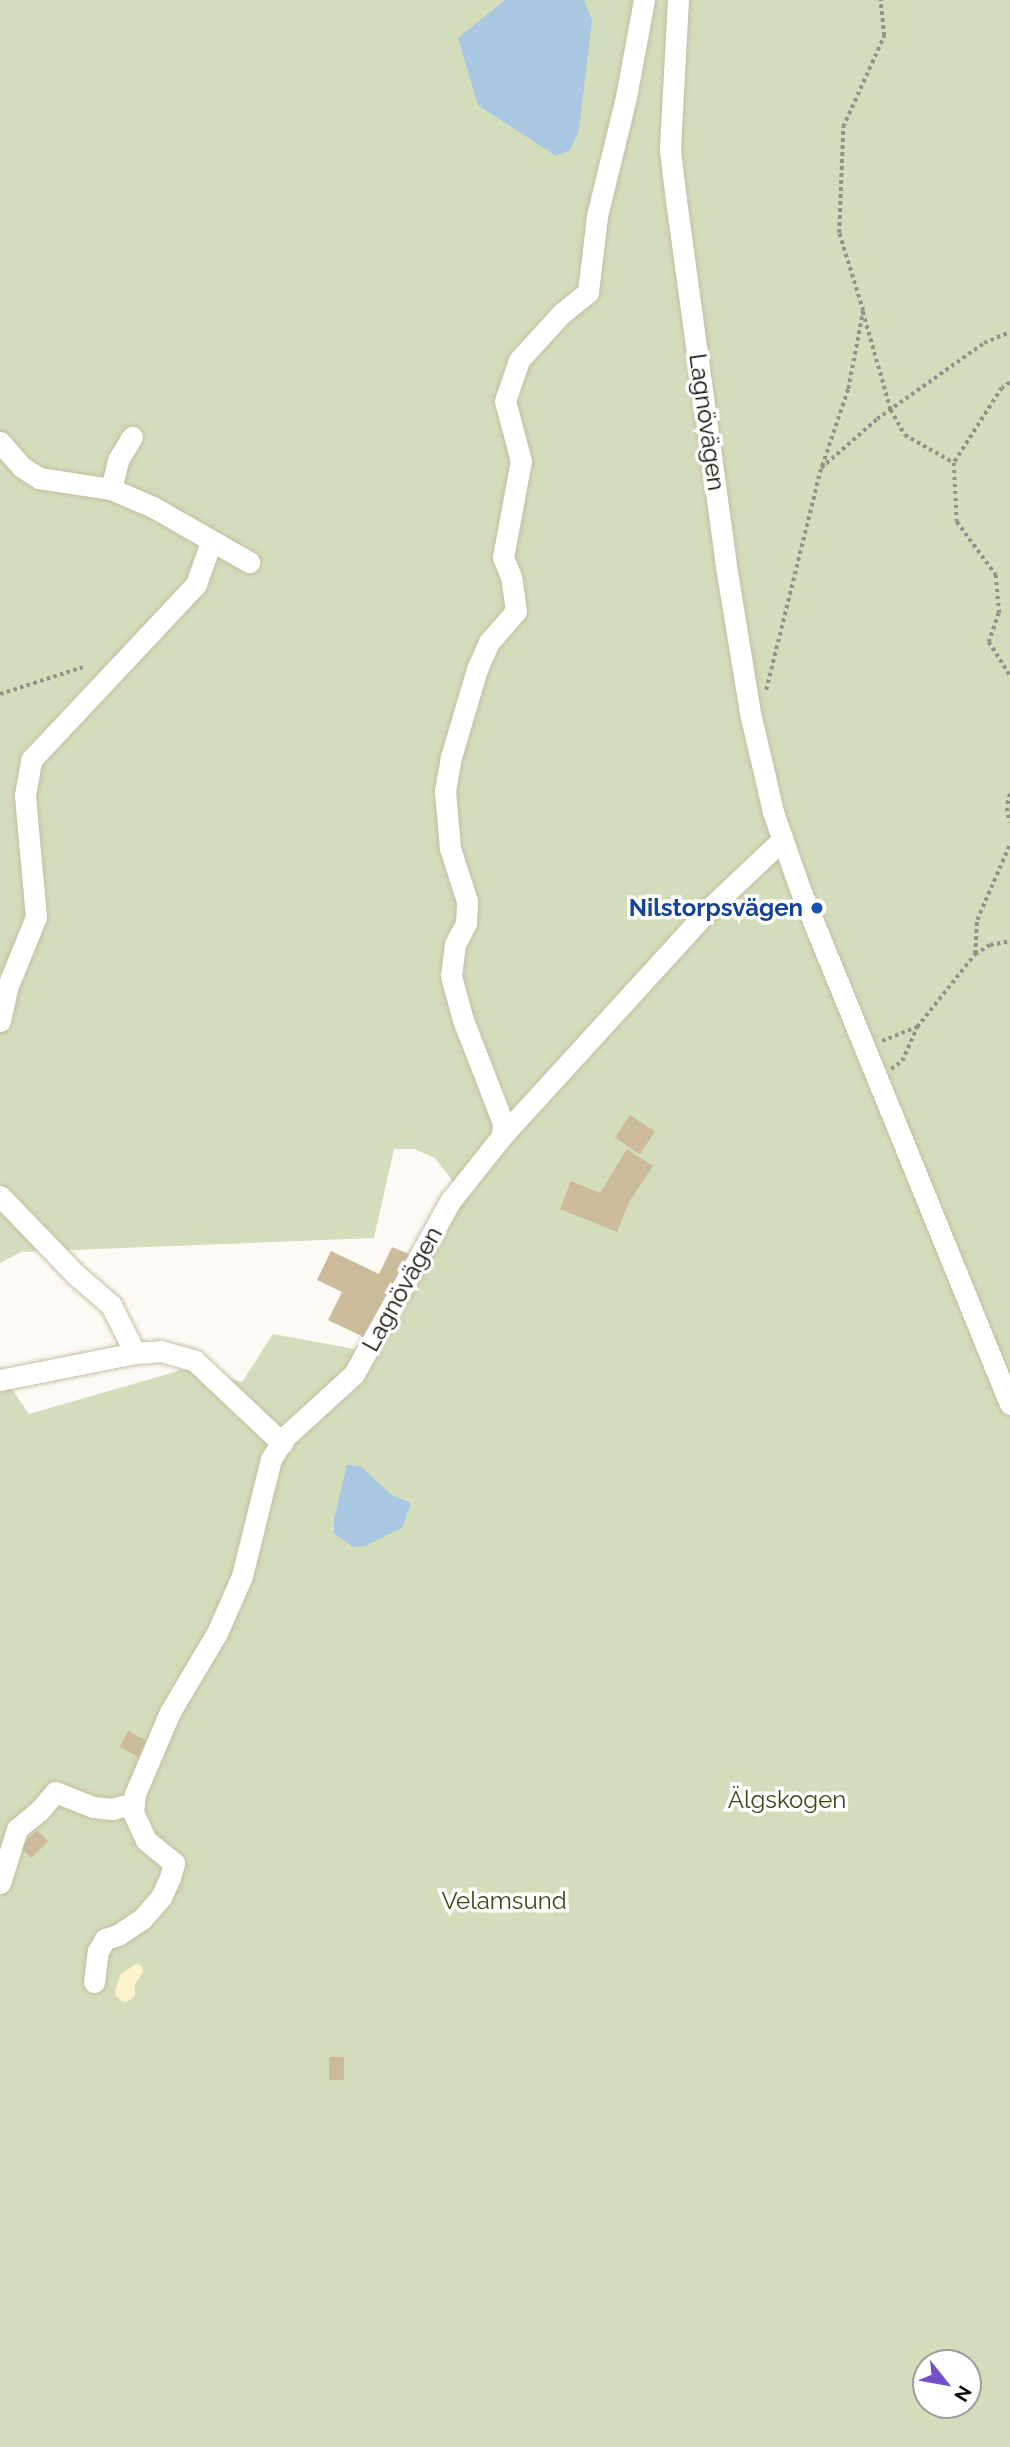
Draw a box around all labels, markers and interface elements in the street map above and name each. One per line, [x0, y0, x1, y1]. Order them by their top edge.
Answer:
street label: Lagnövägen [683, 352, 731, 492]
place label: Nilstorpsvägen [629, 894, 803, 922]
marker: Nilstorpsvägen [809, 900, 825, 916]
street label: Lagnövägen [356, 1222, 448, 1356]
park label: Älgskogen [728, 1786, 846, 1814]
park label: Velamsund [441, 1887, 567, 1915]
north arrow [912, 2349, 982, 2419]
text: N [950, 2382, 976, 2406]

